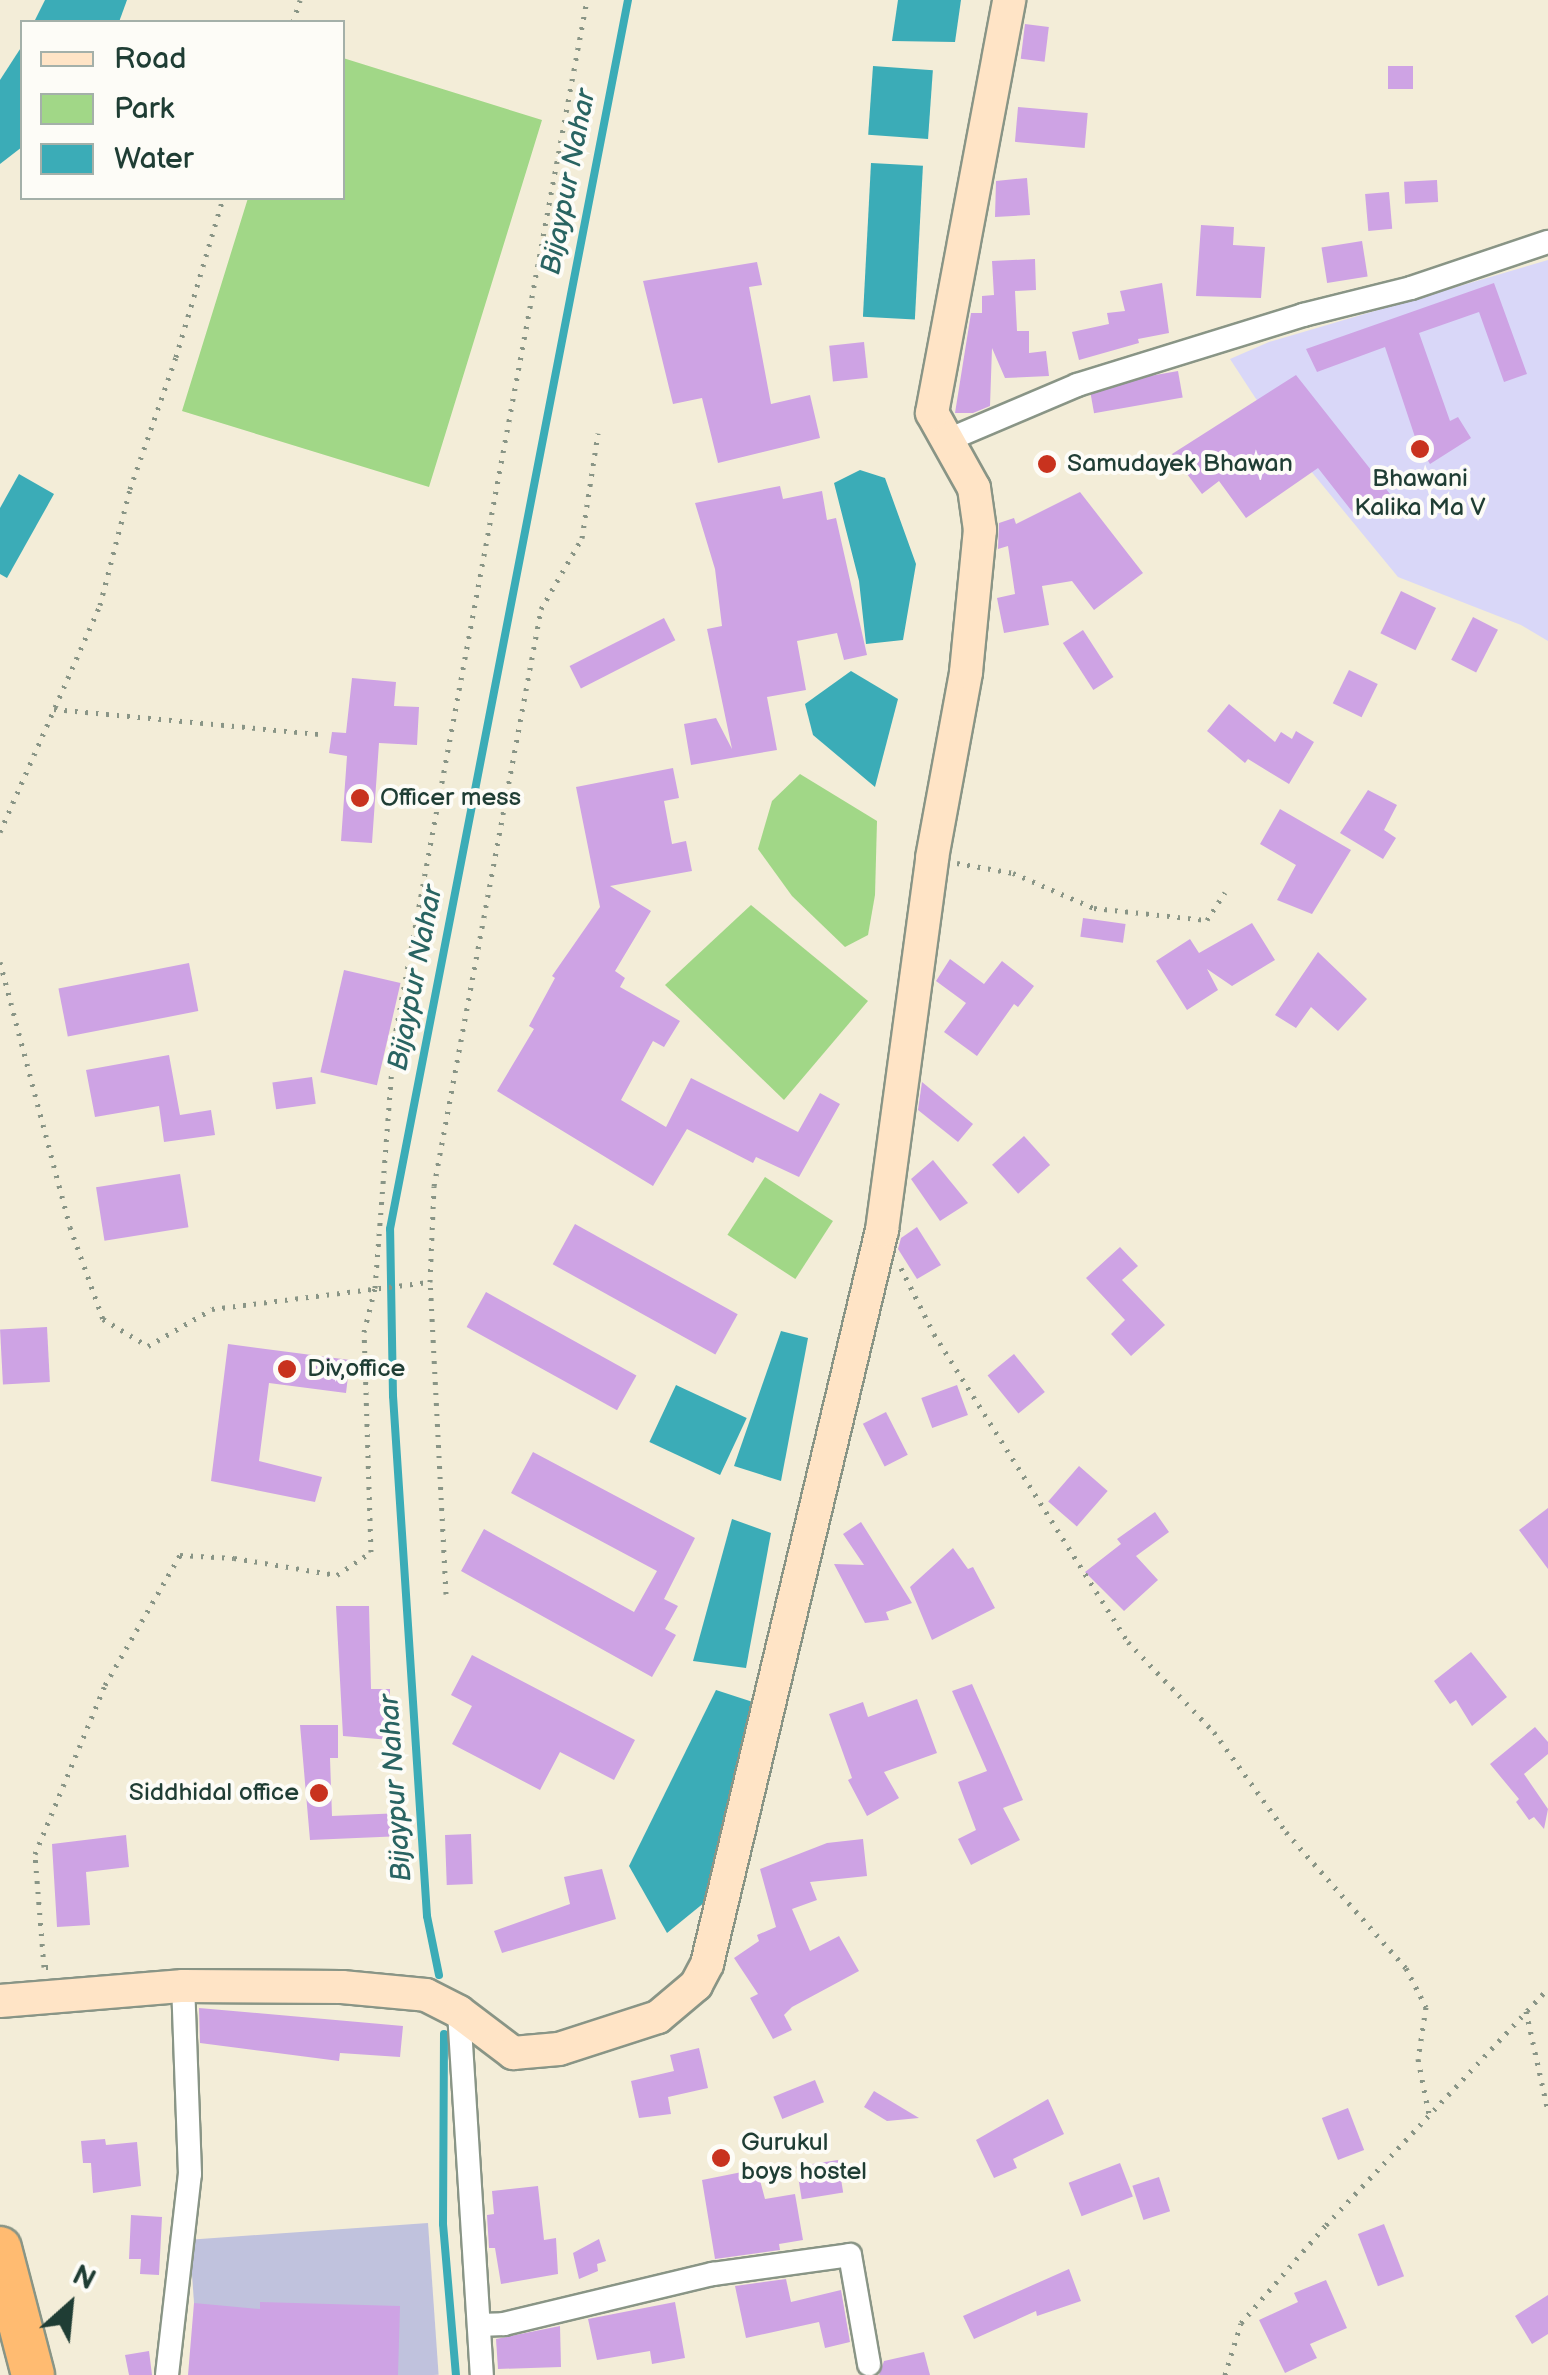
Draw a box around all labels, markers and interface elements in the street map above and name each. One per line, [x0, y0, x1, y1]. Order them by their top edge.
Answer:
legend [20, 20, 345, 200]
text: Road [114, 41, 187, 77]
water label: Bijaypur Nahar [535, 87, 603, 277]
text: Park [114, 91, 174, 127]
text: Water [114, 141, 194, 177]
marker: Bhawani Kalika Ma V [1409, 438, 1431, 460]
place label: Samudayek Bhawan [1067, 449, 1293, 479]
marker: Samudayek Bhawan [1036, 453, 1058, 475]
place label: Bhawani Kalika Ma V [1354, 465, 1486, 524]
place label: Officer mess [380, 783, 521, 813]
marker: Officer mess [349, 787, 371, 809]
water label: Bijaypur Nahar [382, 883, 450, 1073]
place label: Div,office [307, 1354, 405, 1384]
marker: Div,office [276, 1358, 298, 1380]
water label: Bijaypur Nahar [373, 1693, 419, 1883]
place label: Siddhidal office [129, 1778, 299, 1808]
marker: Siddhidal office [308, 1782, 330, 1804]
place label: Gurukul boys hostel [741, 2129, 867, 2188]
marker: Gurukul boys hostel [710, 2147, 732, 2169]
north arrow [20, 2255, 120, 2355]
text: N [67, 2258, 101, 2297]

